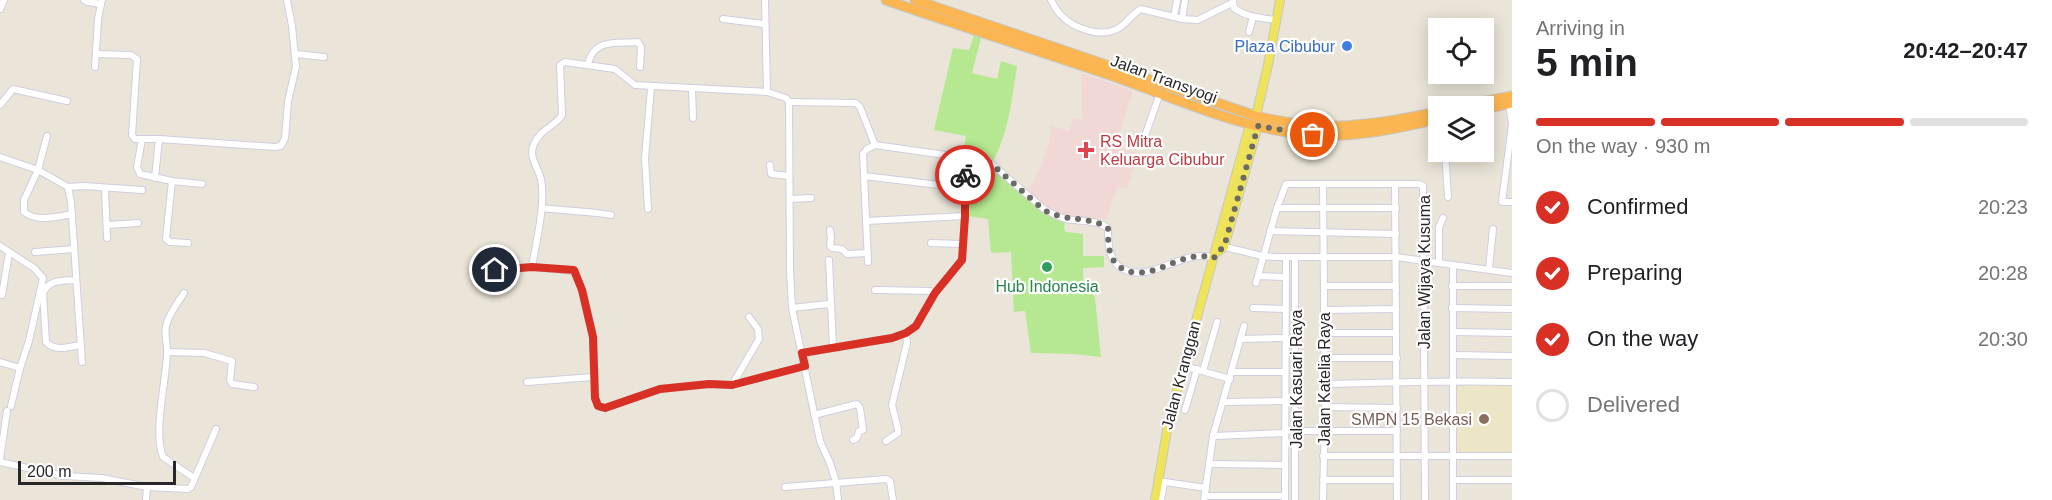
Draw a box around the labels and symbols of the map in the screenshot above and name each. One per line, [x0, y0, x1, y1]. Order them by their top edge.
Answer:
place label: Plaza Cibubur [1235, 38, 1336, 55]
marker: Plaza Cibubur [1340, 39, 1354, 53]
street label: Jalan Transyogi [1108, 52, 1220, 106]
pin [1287, 109, 1338, 160]
place label: RS Mitra Keluarga Cibubur [1100, 133, 1225, 168]
marker: RS Mitra Keluarga Cibubur [1077, 141, 1095, 159]
courier [935, 145, 995, 205]
street label: Jalan Wijaya Kusuma [1416, 195, 1433, 349]
pin [469, 244, 520, 295]
marker: Hub Indonesia [1040, 260, 1054, 274]
place label: Hub Indonesia [995, 278, 1099, 295]
street label: Jalan Kasuari Raya [1288, 310, 1305, 448]
street label: Jalan Katelia Raya [1316, 312, 1333, 446]
street label: Jalan Kranggan [1158, 319, 1204, 431]
place label: SMPN 15 Bekasi [1351, 411, 1472, 428]
marker: SMPN 15 Bekasi [1477, 412, 1491, 426]
scale bar [18, 458, 176, 486]

